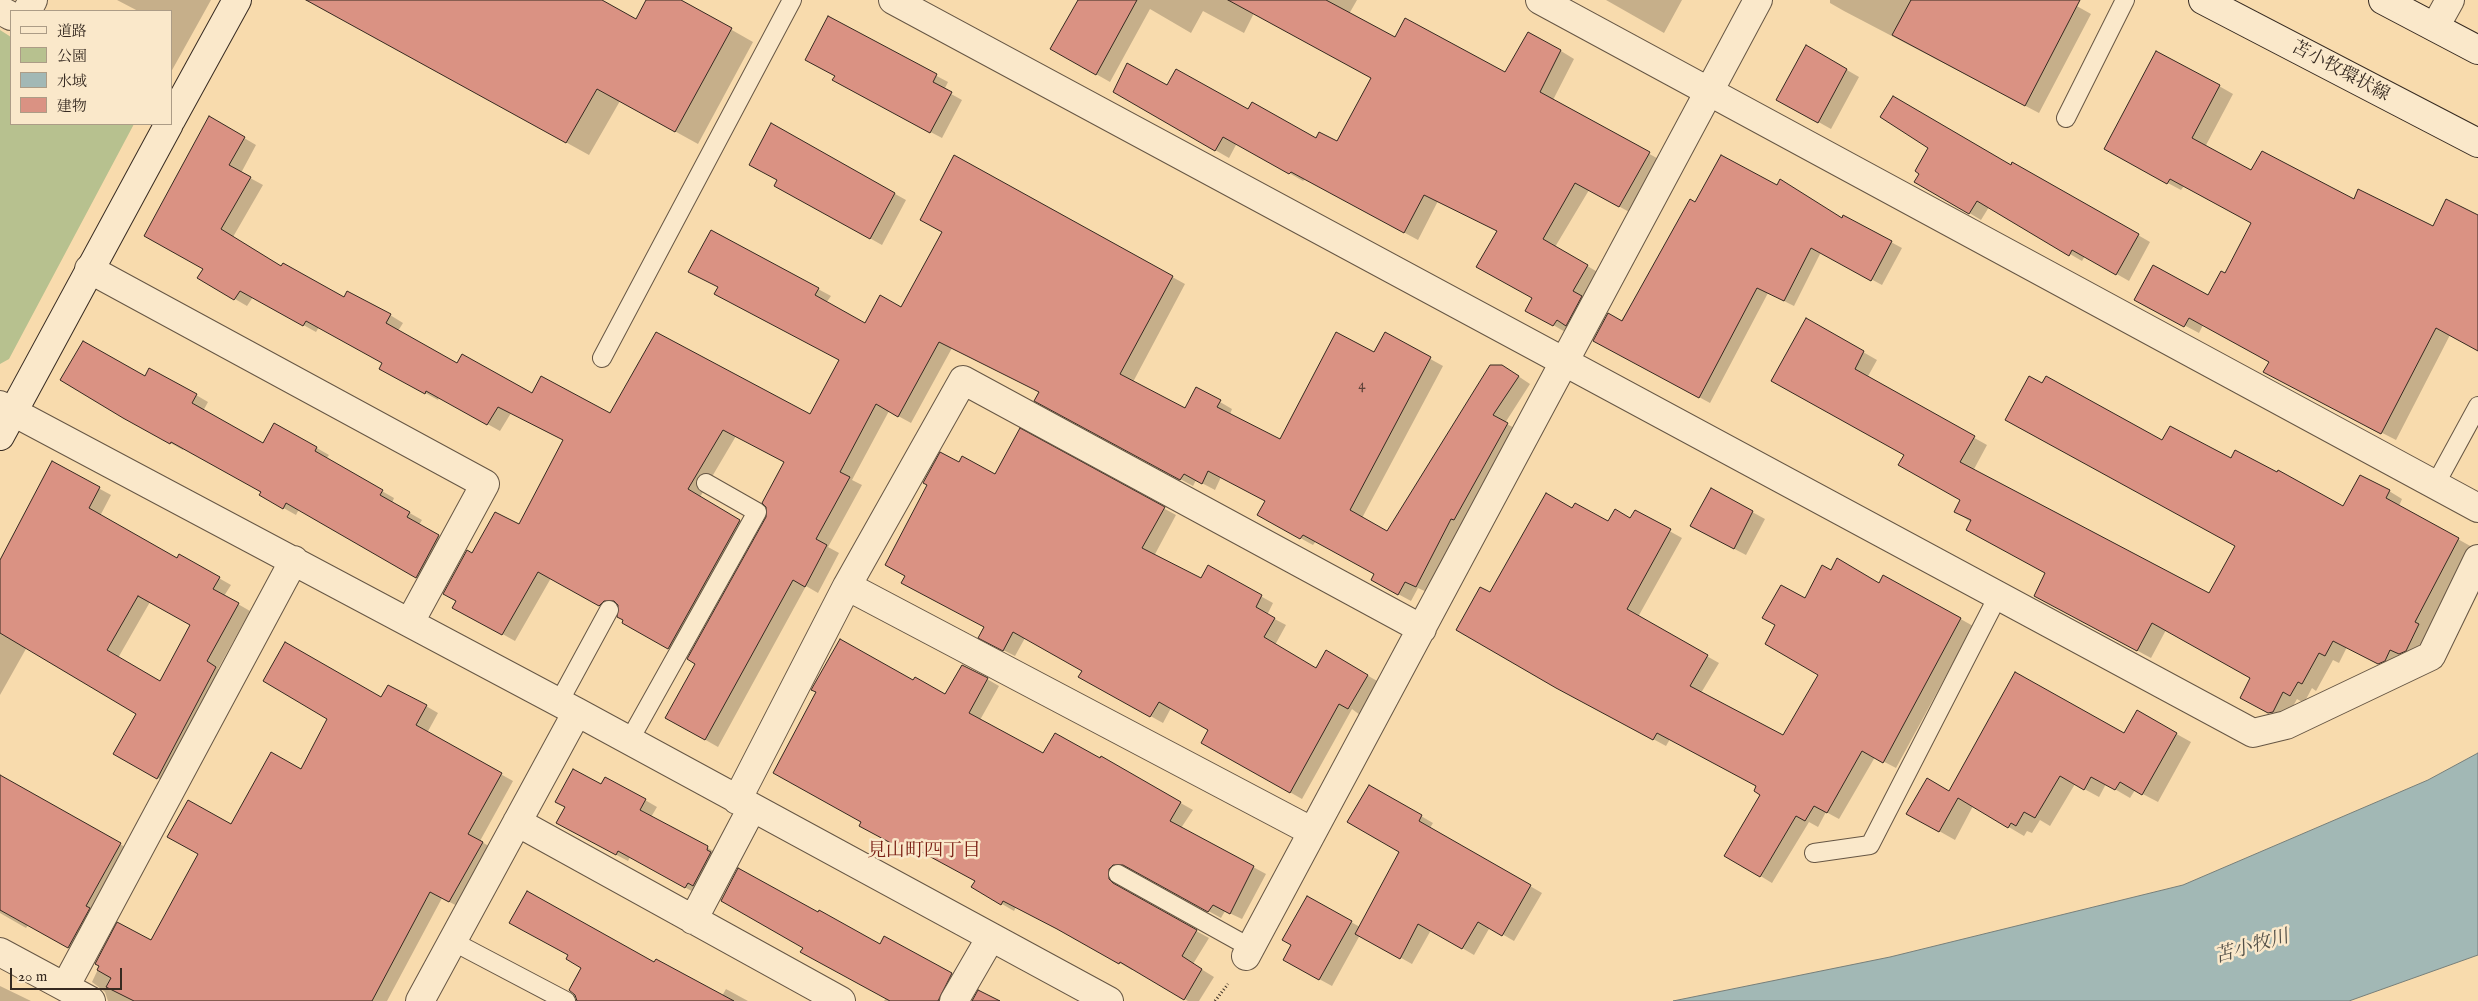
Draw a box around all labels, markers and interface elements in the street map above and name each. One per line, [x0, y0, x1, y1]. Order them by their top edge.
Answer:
legend [10, 10, 172, 125]
text: 道路 [57, 22, 87, 41]
street label: 苫小牧環状線 [2287, 37, 2393, 107]
text: 公園 [57, 47, 87, 66]
text: 水域 [57, 72, 87, 91]
text: 建物 [57, 97, 87, 116]
house number: 4 [1358, 377, 1366, 395]
district label: 見山町四丁目 [867, 841, 981, 863]
water label: 苫小牧川 [2212, 927, 2292, 969]
scale bar [12, 958, 125, 990]
text: 20 m [18, 967, 47, 986]

